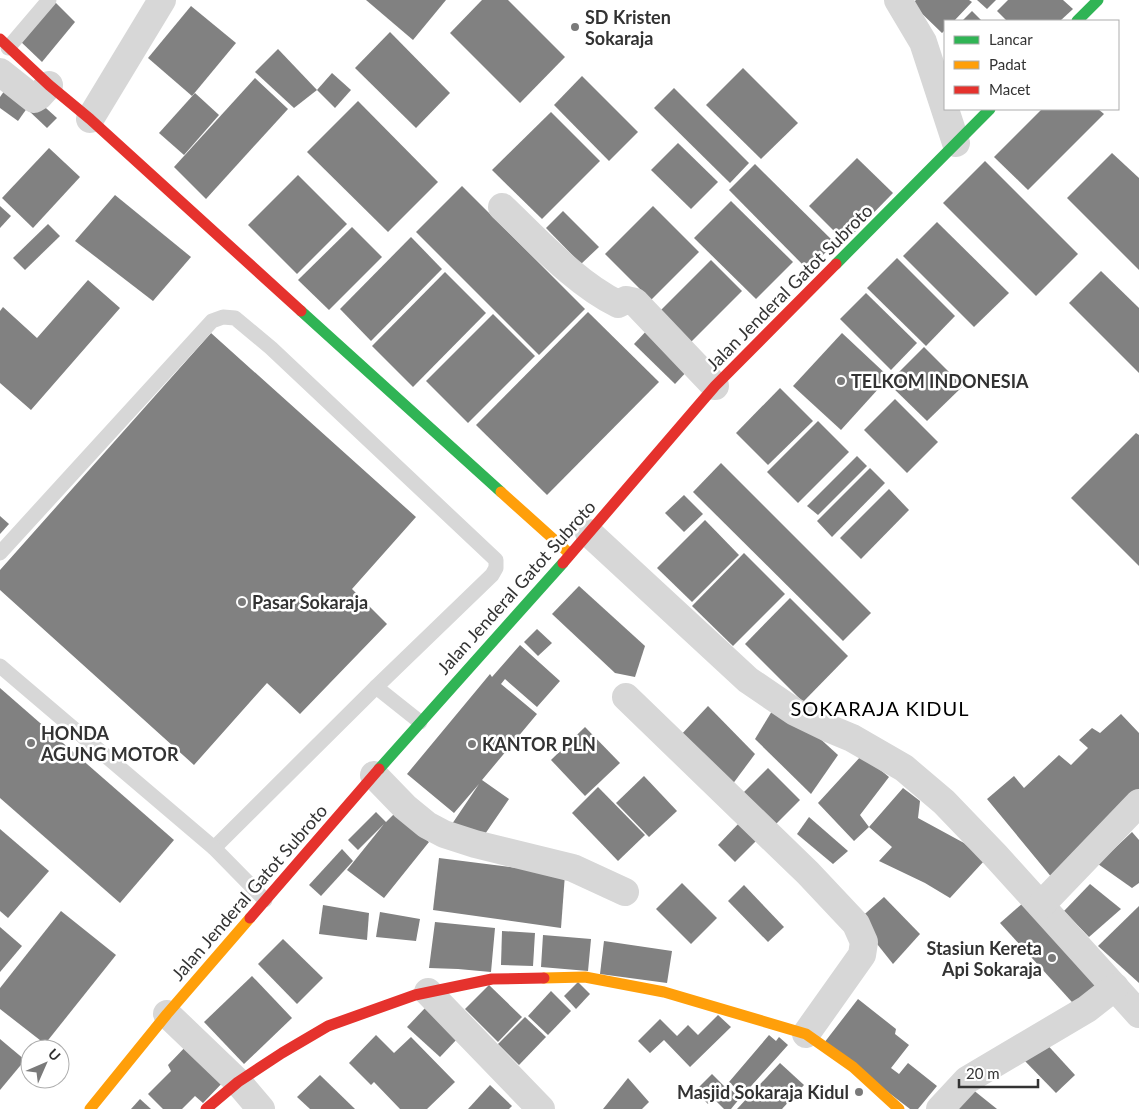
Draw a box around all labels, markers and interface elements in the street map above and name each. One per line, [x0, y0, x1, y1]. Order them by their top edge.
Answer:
place label: SD Kristen Sokaraja [585, 6, 671, 49]
legend [944, 20, 1119, 110]
marker: SD Kristen Sokaraja [569, 21, 581, 33]
text: Lancar [989, 30, 1033, 48]
text: Padat [989, 55, 1027, 73]
text: Macet [989, 80, 1031, 98]
street label: Jalan Jenderal Gatot Subroto [701, 199, 877, 375]
place label: TELKOM INDONESIA [851, 370, 1029, 392]
marker: TELKOM INDONESIA [835, 375, 847, 387]
street label: Jalan Jenderal Gatot Subroto [432, 496, 600, 678]
place label: Pasar Sokaraja [252, 591, 368, 613]
marker: Pasar Sokaraja [236, 596, 248, 608]
district label: SOKARAJA KIDUL [790, 696, 970, 720]
place label: HONDA AGUNG MOTOR [40, 722, 179, 765]
place label: KANTOR PLN [482, 733, 596, 755]
marker: HONDA AGUNG MOTOR [25, 737, 37, 749]
marker: KANTOR PLN [466, 738, 478, 750]
street label: Jalan Jenderal Gatot Subroto [167, 799, 331, 985]
place label: Stasiun Kereta Api Sokaraja [926, 937, 1042, 980]
marker: Stasiun Kereta Api Sokaraja [1046, 952, 1058, 964]
north arrow [20, 1039, 70, 1089]
text: U [45, 1045, 64, 1064]
scale bar [959, 1056, 1038, 1088]
text: 20 m [966, 1064, 1000, 1082]
place label: Masjid Sokaraja Kidul [677, 1081, 849, 1103]
marker: Masjid Sokaraja Kidul [853, 1086, 865, 1098]

